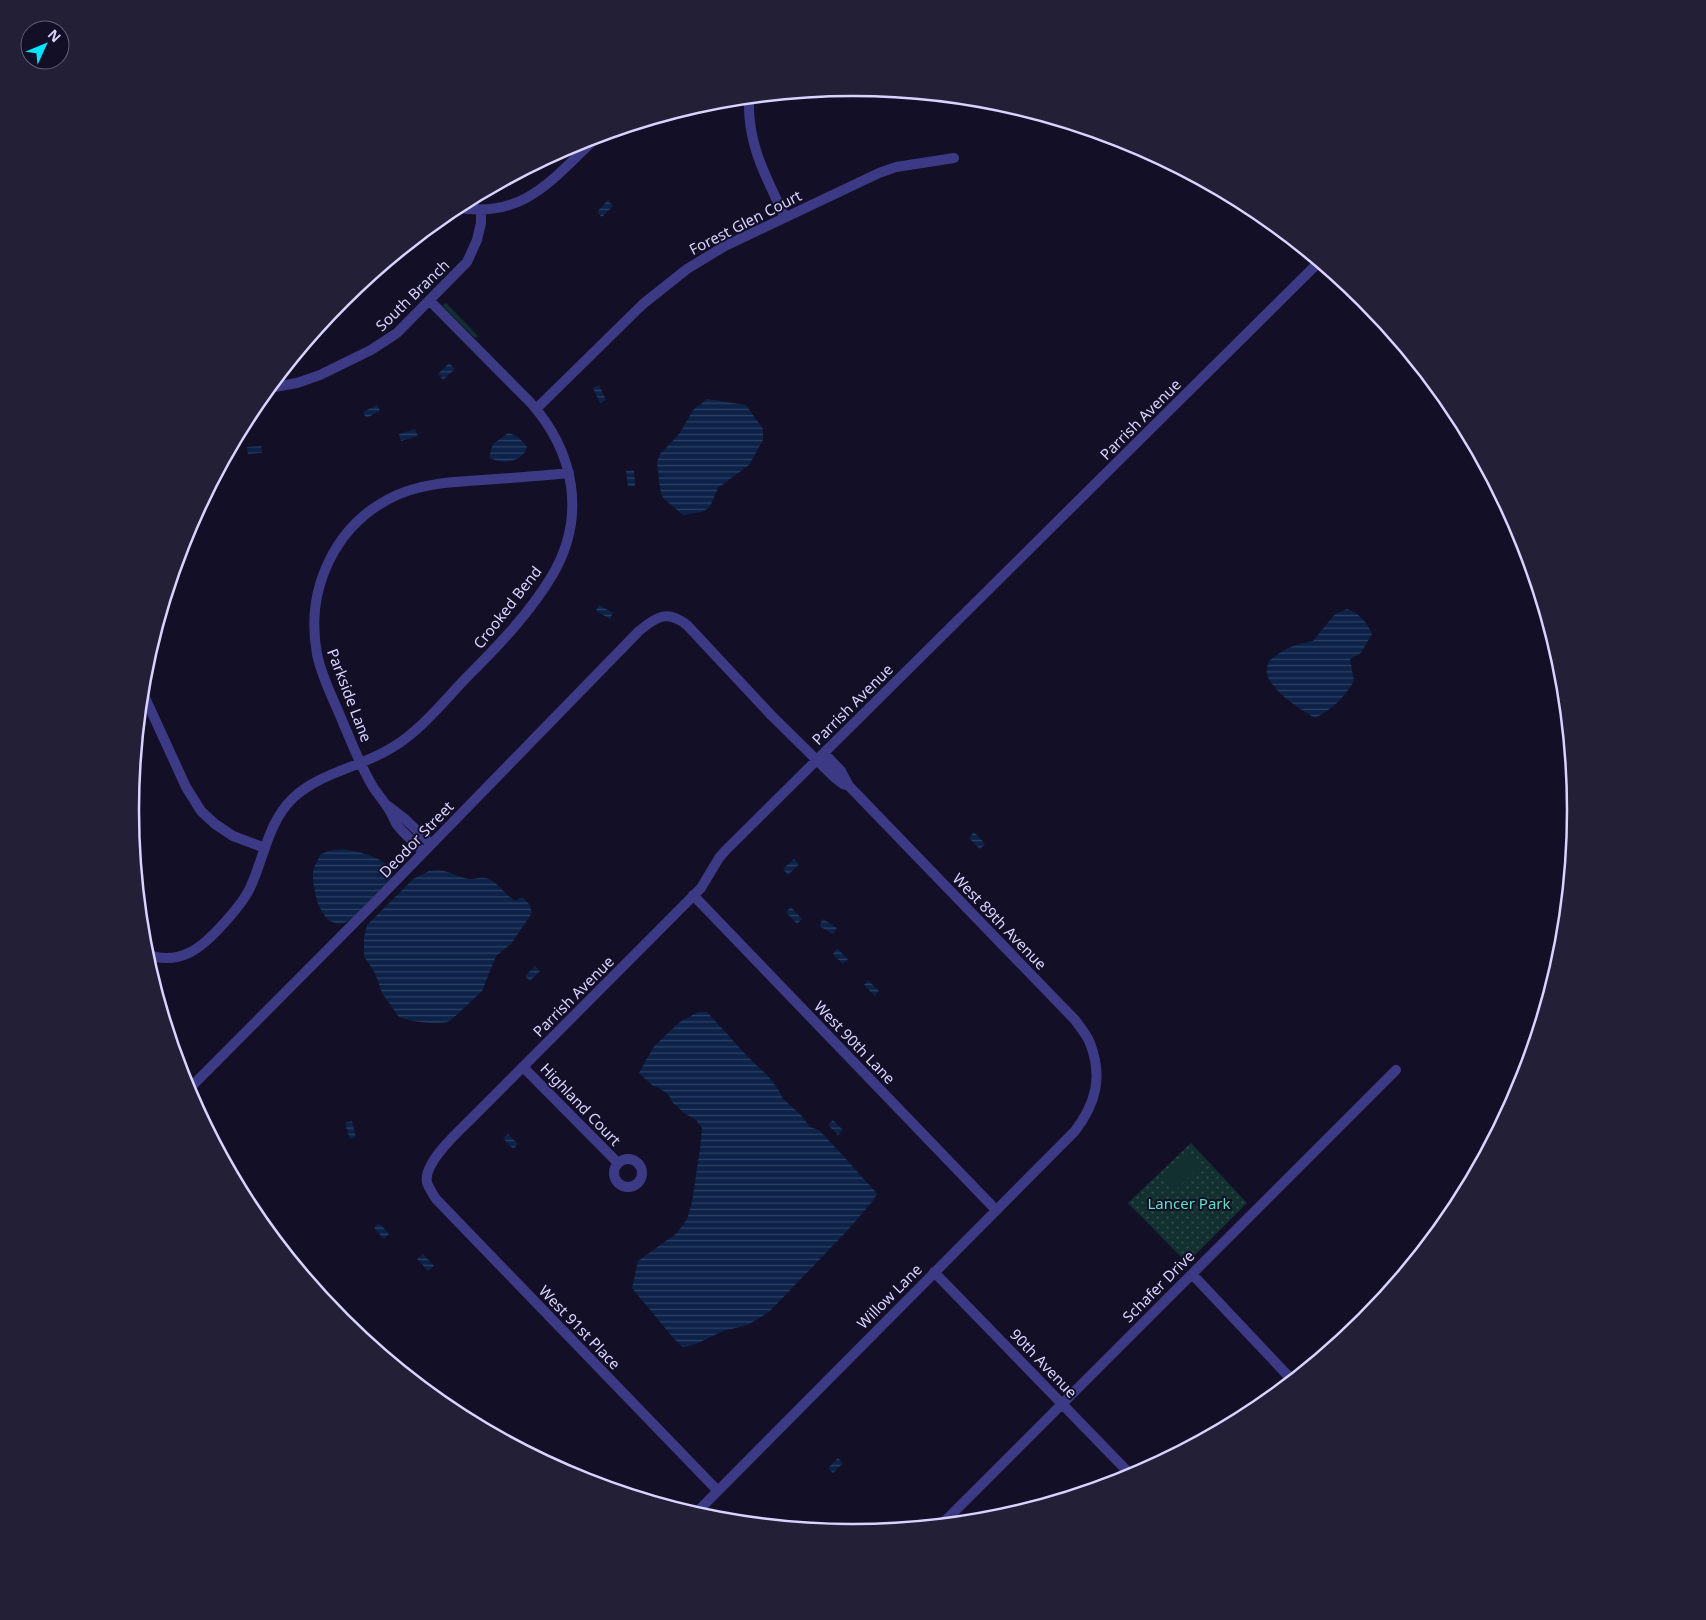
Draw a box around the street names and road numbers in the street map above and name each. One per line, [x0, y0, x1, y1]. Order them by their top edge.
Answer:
street label: Forest Glen Court [685, 185, 805, 259]
street label: South Branch [371, 255, 453, 335]
street label: Parrish Avenue [1095, 374, 1185, 464]
street label: Crooked Bend [468, 562, 546, 652]
street label: Parkside Lane [323, 646, 377, 744]
street label: Parrish Avenue [807, 659, 897, 749]
street label: Deodor Street [375, 796, 458, 881]
street label: West 89th Avenue [949, 868, 1051, 974]
street label: Parrish Avenue [528, 951, 618, 1041]
street label: West 90th Lane [810, 996, 900, 1088]
street label: Highland Court [536, 1058, 626, 1150]
street label: Schafer Drive [1118, 1246, 1198, 1326]
street label: Willow Lane [852, 1259, 926, 1333]
street label: West 91st Place [535, 1281, 625, 1373]
street label: 90th Avenue [1006, 1324, 1082, 1402]

